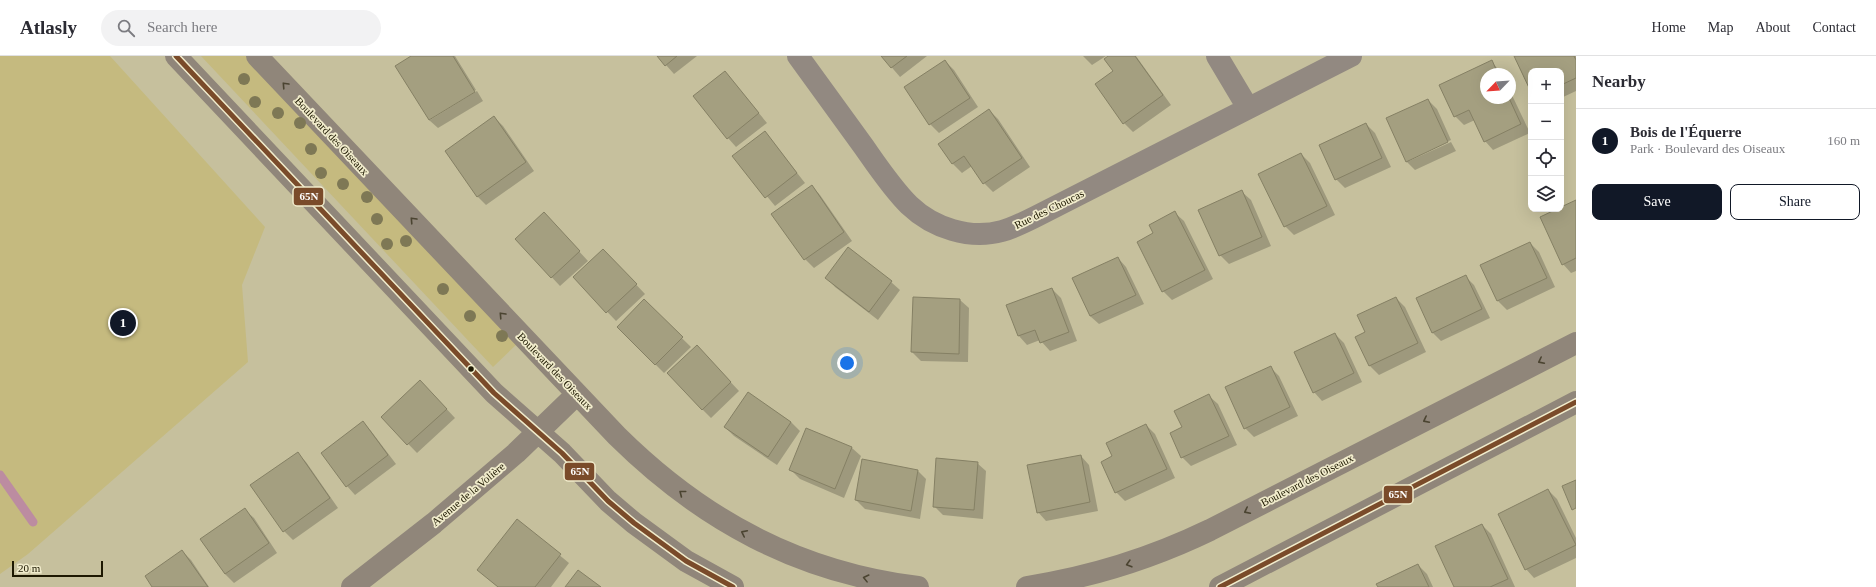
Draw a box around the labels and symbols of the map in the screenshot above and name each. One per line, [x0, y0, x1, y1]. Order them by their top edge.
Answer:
north arrow [1480, 68, 1516, 104]
one-way arrow [282, 82, 290, 90]
street label: Boulevard des Oiseaux [293, 95, 372, 178]
line badge: 65N [293, 187, 324, 206]
street label: Rue des Choucas [1012, 187, 1086, 231]
text: 65N [300, 190, 319, 202]
one-way arrow [410, 217, 417, 225]
pin: 1 [110, 308, 136, 338]
one-way arrow [499, 312, 507, 320]
street label: Boulevard des Oiseaux [515, 330, 595, 412]
your location [837, 353, 857, 373]
one-way arrow [1538, 356, 1546, 364]
unlabelled marker [466, 364, 476, 374]
one-way arrow [1422, 415, 1430, 423]
street label: Boulevard des Oiseaux [1259, 451, 1356, 509]
street label: Avenue de la Volière [429, 460, 507, 528]
line badge: 65N [564, 462, 595, 481]
text: 65N [571, 465, 590, 477]
line badge: 65N [1383, 485, 1413, 504]
text: 65N [1389, 488, 1408, 500]
one-way arrow [679, 491, 686, 498]
one-way arrow [1244, 506, 1251, 513]
one-way arrow [741, 530, 749, 538]
scale bar [12, 559, 103, 578]
one-way arrow [1126, 559, 1133, 568]
one-way arrow [863, 574, 869, 582]

